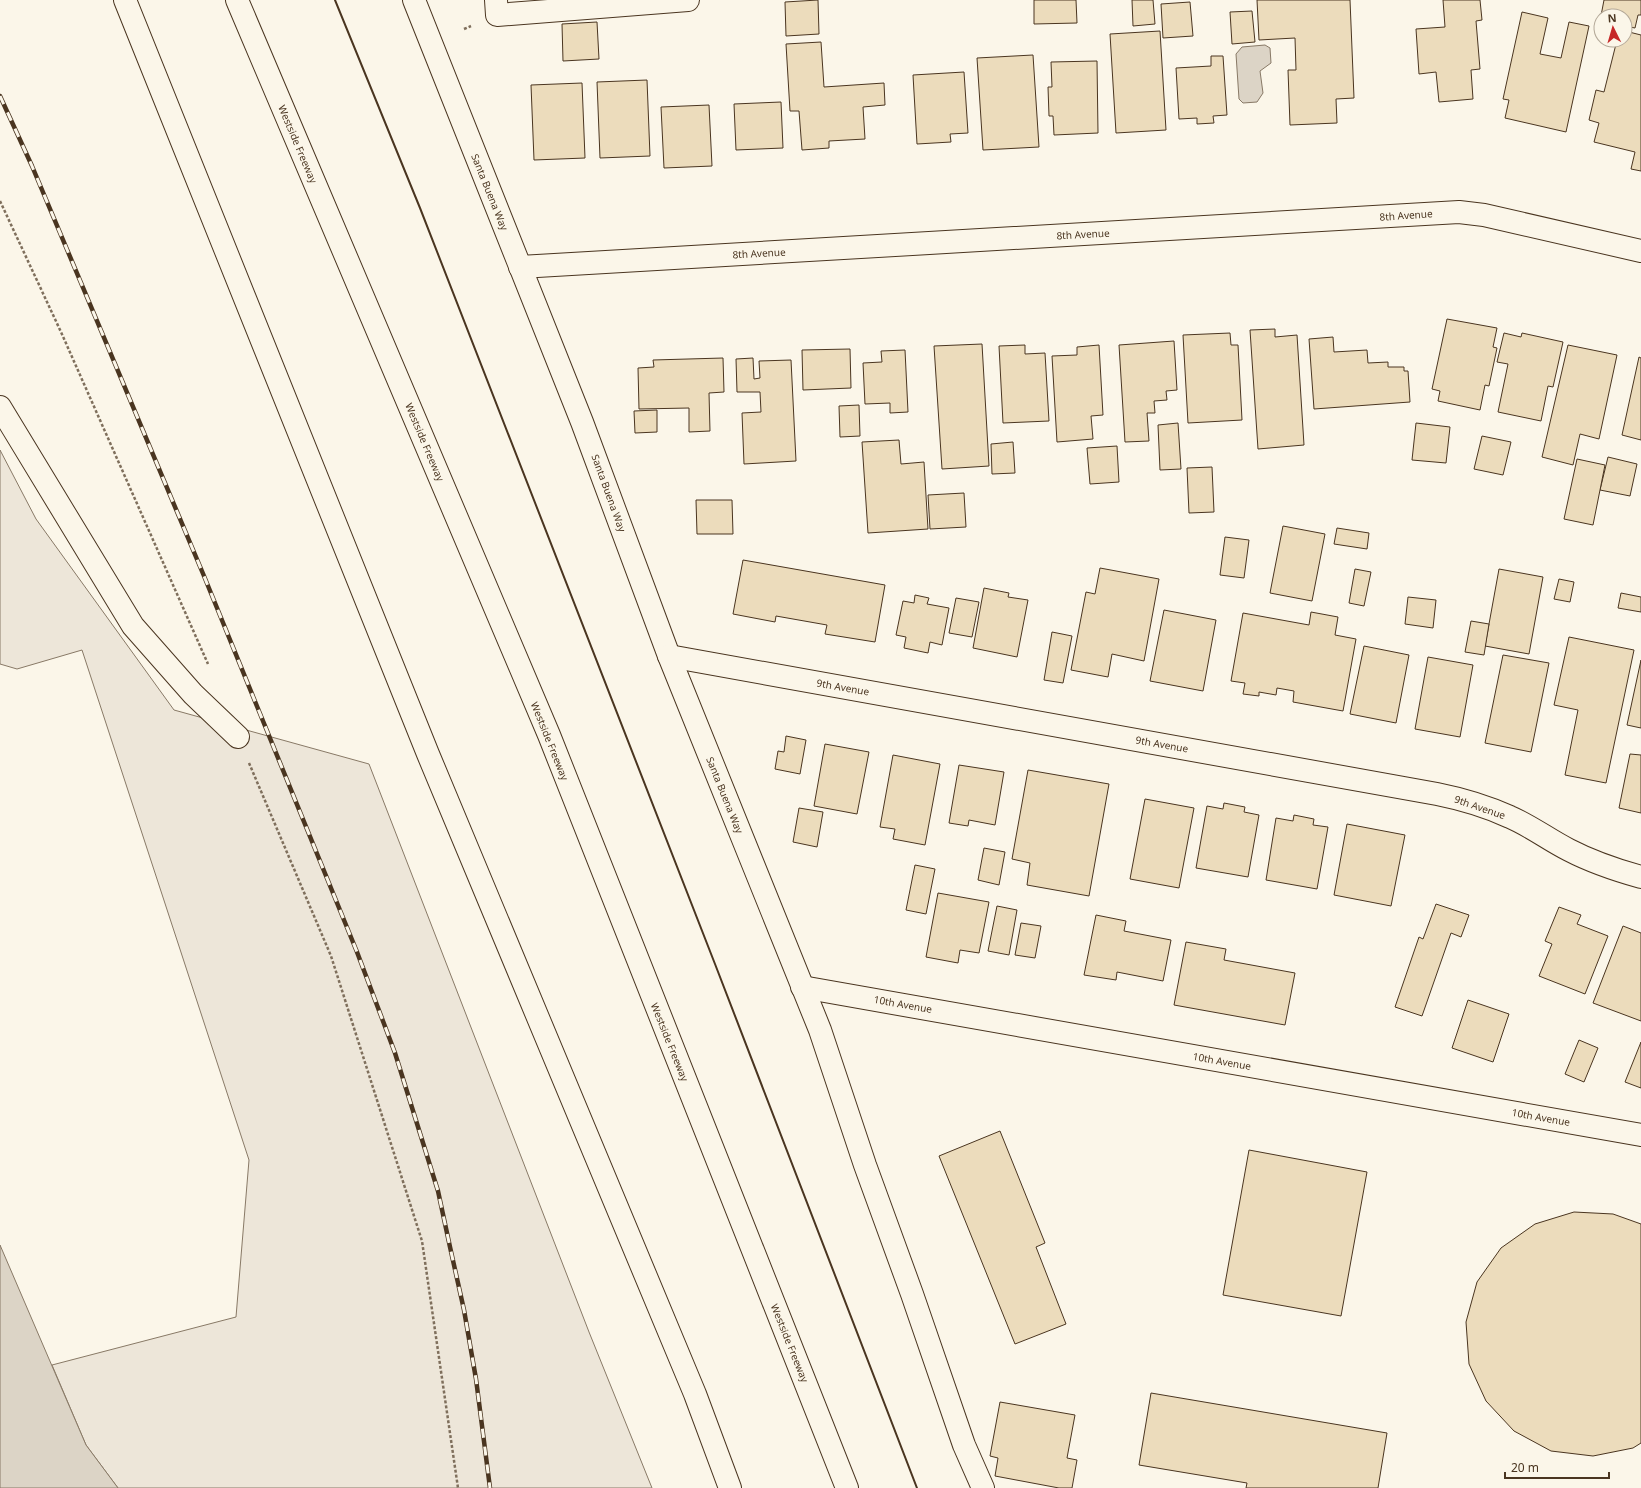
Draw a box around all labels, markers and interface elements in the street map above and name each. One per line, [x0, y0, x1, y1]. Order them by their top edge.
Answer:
north arrow [1593, 8, 1633, 48]
text: N [1607, 10, 1617, 25]
street label: Westside Freeway [275, 103, 321, 186]
street label: Santa Buena Way [468, 152, 512, 233]
street label: 8th Avenue [1379, 206, 1433, 224]
street label: 8th Avenue [1056, 226, 1110, 242]
street label: 8th Avenue [732, 245, 786, 261]
street label: Westside Freeway [402, 401, 448, 484]
street label: Santa Buena Way [588, 452, 630, 535]
street label: 9th Avenue [816, 675, 871, 699]
street label: Westside Freeway [528, 700, 572, 783]
street label: 9th Avenue [1135, 732, 1190, 756]
street label: Santa Buena Way [703, 755, 747, 836]
street label: 9th Avenue [1453, 792, 1508, 822]
street label: 10th Avenue [873, 992, 934, 1016]
street label: Westside Freeway [648, 1001, 692, 1084]
street label: 10th Avenue [1192, 1049, 1253, 1073]
street label: 10th Avenue [1511, 1105, 1572, 1129]
street label: Westside Freeway [768, 1302, 812, 1385]
scale bar [1505, 1454, 1609, 1480]
text: 20 m [1511, 1459, 1539, 1476]

